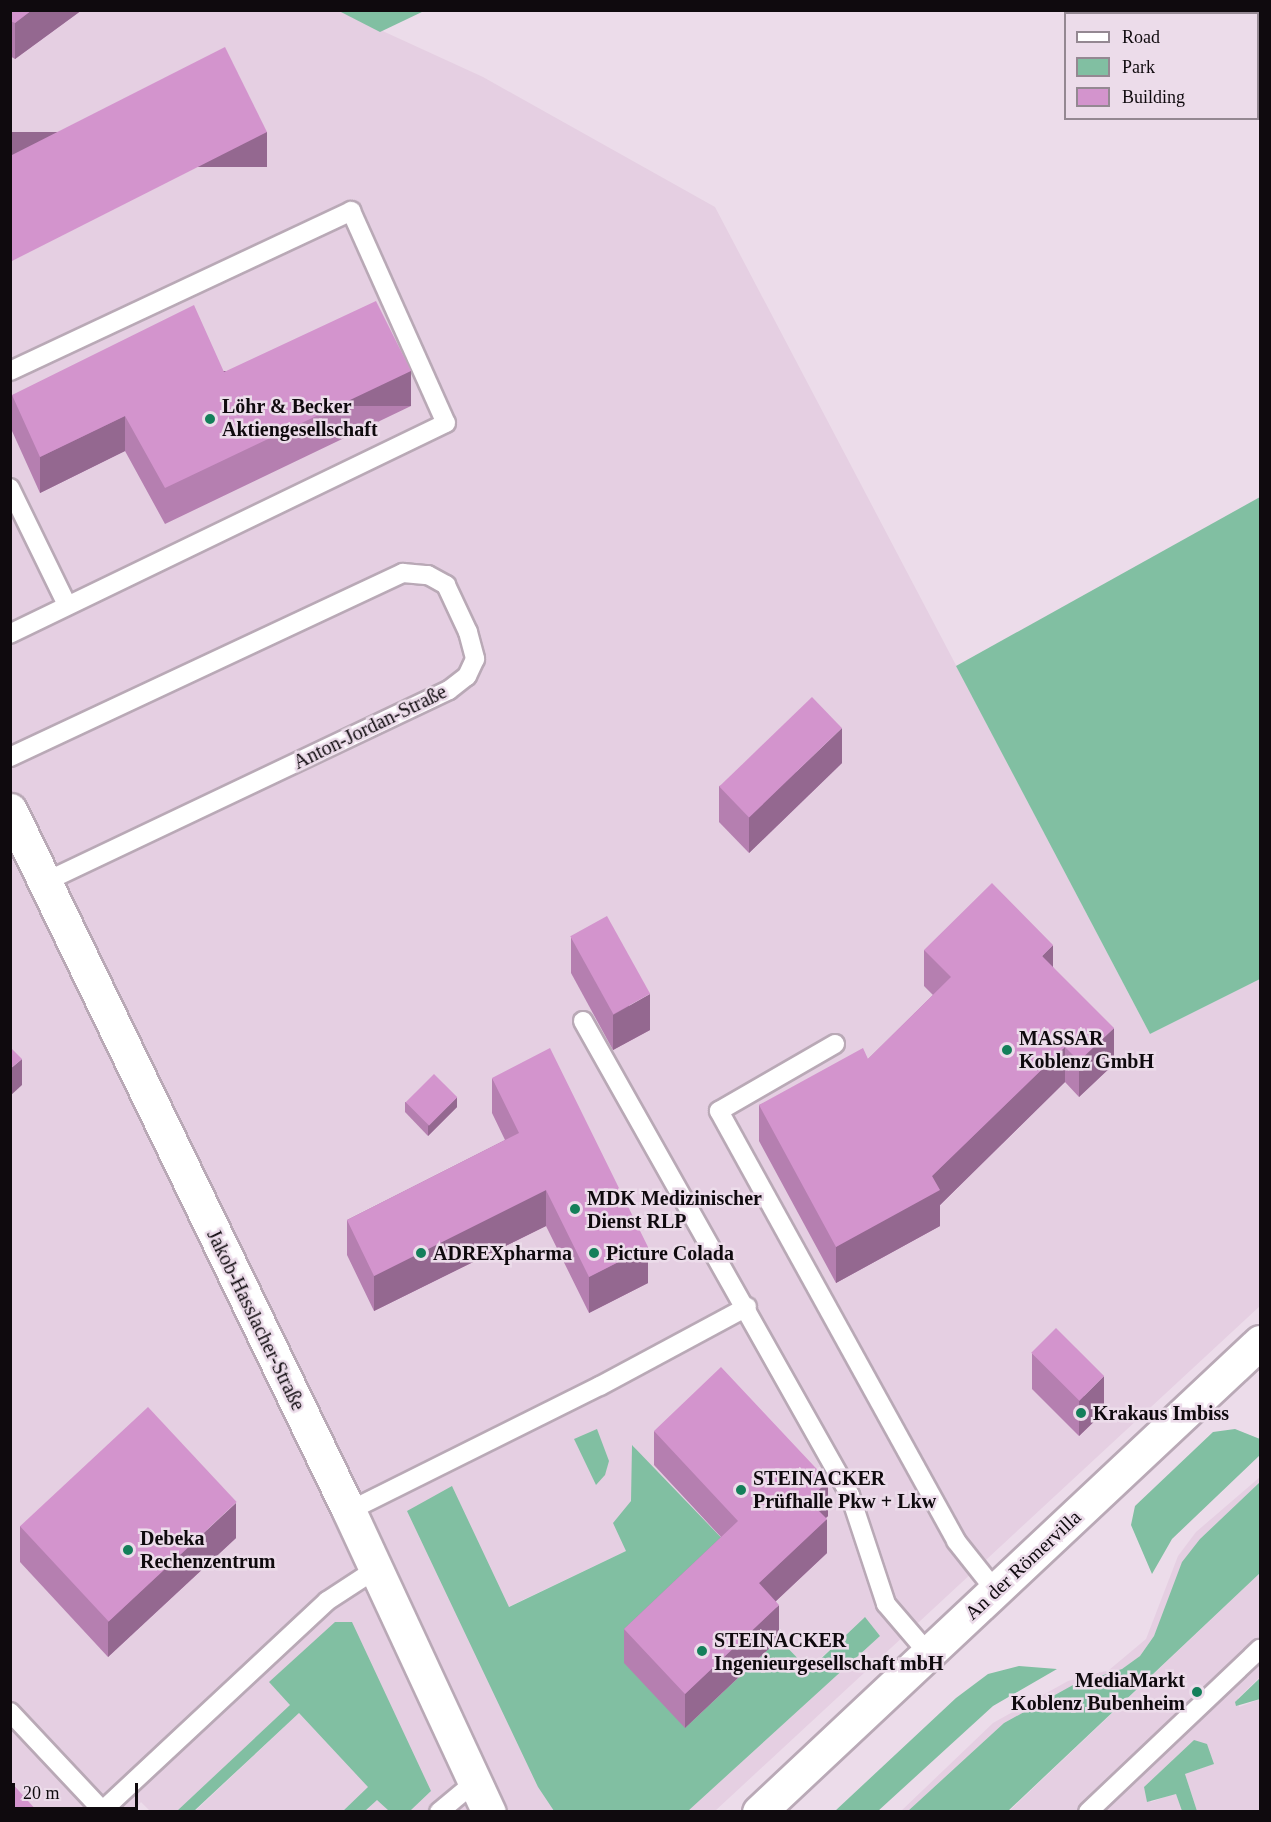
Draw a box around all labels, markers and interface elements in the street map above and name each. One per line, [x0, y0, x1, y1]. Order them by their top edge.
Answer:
legend [1064, 12, 1259, 120]
text: Road [1122, 27, 1160, 47]
text: Park [1122, 57, 1155, 77]
text: Building [1122, 87, 1185, 107]
place label: Löhr & Becker Aktiengesellschaft [222, 395, 378, 442]
marker: Löhr & Becker Aktiengesellschaft [203, 412, 217, 426]
street label: Anton-Jordan-Straße [289, 679, 451, 775]
place label: MASSAR Koblenz GmbH [1019, 1026, 1154, 1073]
marker: MASSAR Koblenz GmbH [1000, 1043, 1014, 1057]
place label: MDK Medizinischer Dienst RLP [587, 1186, 762, 1233]
marker: MDK Medizinischer Dienst RLP [568, 1202, 582, 1216]
street label: Jakob-Hasslacher-Straße [202, 1226, 310, 1414]
place label: ADREXpharma [433, 1241, 572, 1265]
place label: Picture Colada [606, 1241, 734, 1265]
marker: ADREXpharma [414, 1246, 428, 1260]
marker: Picture Colada [587, 1246, 601, 1260]
place label: Krakaus Imbiss [1093, 1401, 1229, 1425]
marker: Krakaus Imbiss [1074, 1406, 1088, 1420]
place label: STEINACKER Prüfhalle Pkw + Lkw [753, 1466, 936, 1513]
marker: STEINACKER Prüfhalle Pkw + Lkw [734, 1483, 748, 1497]
street label: An der Römervilla [960, 1505, 1086, 1625]
place label: Debeka Rechenzentrum [140, 1526, 276, 1573]
marker: Debeka Rechenzentrum [121, 1543, 135, 1557]
place label: STEINACKER Ingenieurgesellschaft mbH [714, 1628, 943, 1675]
marker: STEINACKER Ingenieurgesellschaft mbH [695, 1644, 709, 1658]
place label: MediaMarkt Koblenz Bubenheim [1011, 1668, 1185, 1715]
marker: MediaMarkt Koblenz Bubenheim [1190, 1685, 1204, 1699]
scale bar [15, 1771, 141, 1809]
text: 20 m [23, 1783, 60, 1803]

